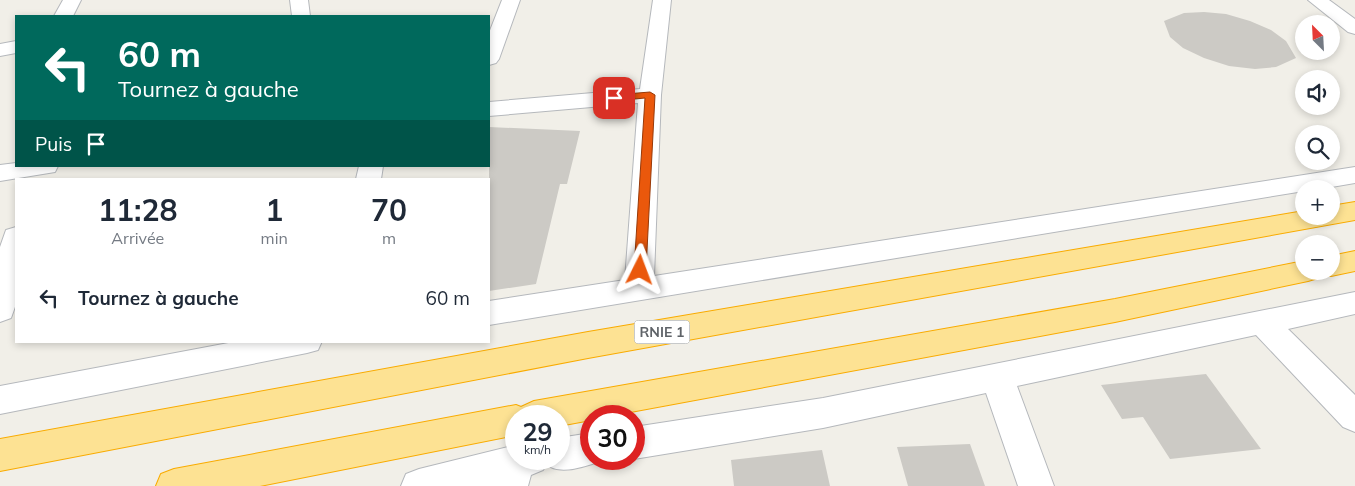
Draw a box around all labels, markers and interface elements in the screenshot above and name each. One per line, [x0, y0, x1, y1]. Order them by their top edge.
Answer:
north arrow [1295, 15, 1340, 60]
map controls [1295, 15, 1340, 280]
text: 60 m [118, 32, 201, 76]
icon: left [35, 35, 100, 100]
button: sound [1295, 70, 1340, 115]
text: Tournez à gauche [118, 75, 299, 103]
pin [593, 77, 635, 119]
icon: arrive [600, 84, 628, 112]
button: search [1295, 125, 1340, 170]
icon: arrive [82, 130, 110, 158]
text: Puis [35, 132, 72, 156]
button: + [1295, 180, 1340, 225]
text: 11:28 [98, 191, 178, 229]
text: 1 [265, 191, 283, 229]
text: 70 [371, 191, 407, 229]
text: Arrivée [111, 228, 164, 248]
text: min [261, 228, 288, 248]
text: m [382, 228, 396, 248]
button: − [1295, 235, 1340, 280]
position arrow [613, 243, 665, 295]
icon: left [35, 284, 63, 312]
text: Tournez à gauche [78, 286, 239, 310]
text: 60 m [426, 286, 470, 310]
road number: RNIE 1 [634, 321, 690, 344]
speed limit sign: 30 [580, 405, 645, 470]
text: 29 [522, 416, 553, 447]
text: km/h [524, 442, 551, 457]

